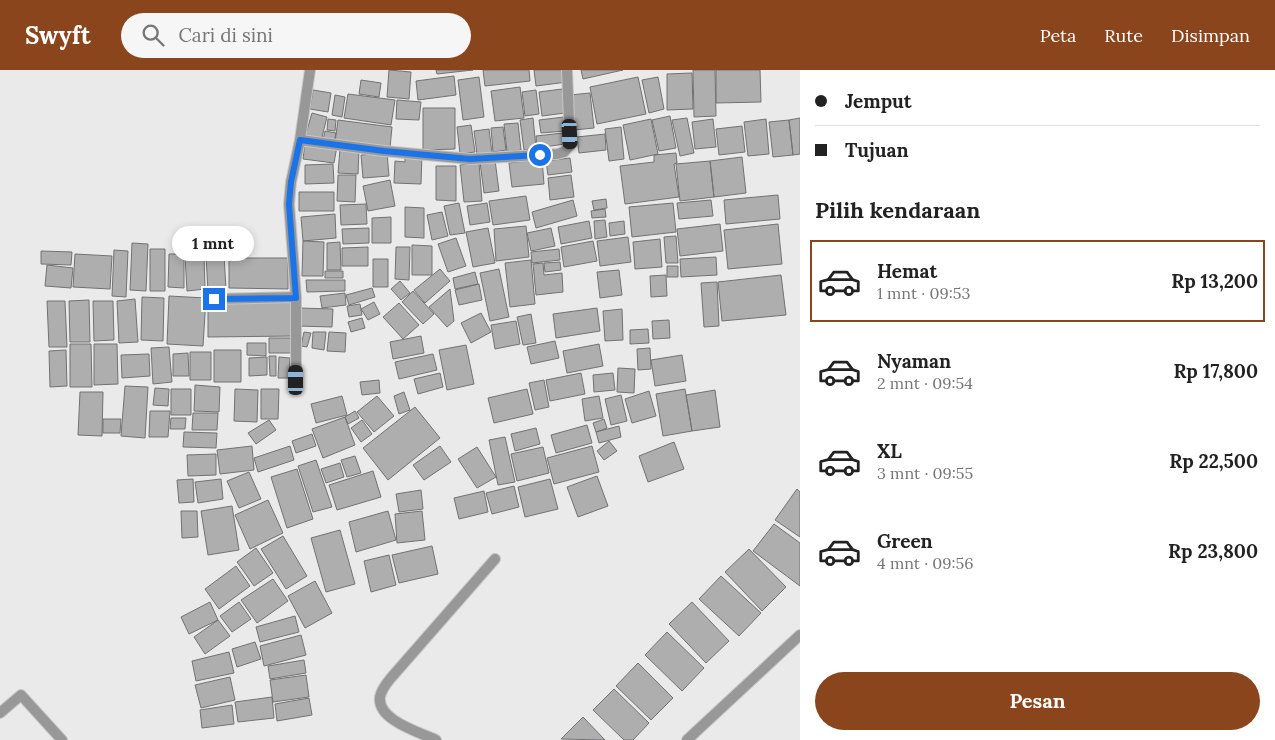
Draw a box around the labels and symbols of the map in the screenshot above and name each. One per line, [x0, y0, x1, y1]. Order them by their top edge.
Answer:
car [561, 119, 578, 149]
route start [529, 144, 551, 166]
callout: 1 mnt [173, 226, 255, 262]
route end [203, 288, 225, 310]
car [288, 365, 303, 395]

